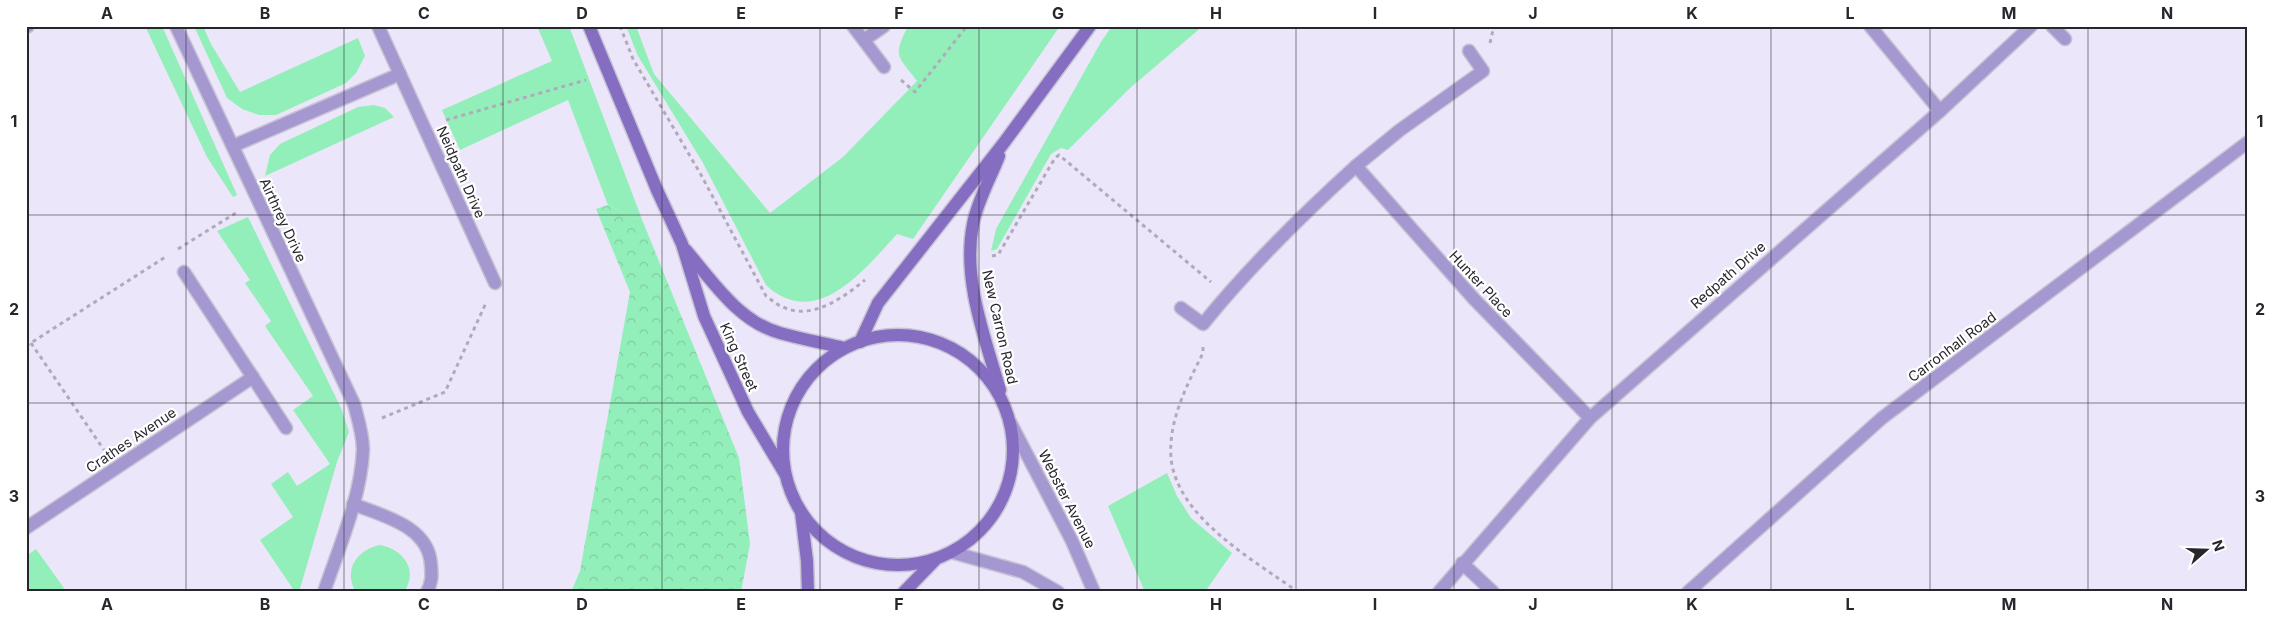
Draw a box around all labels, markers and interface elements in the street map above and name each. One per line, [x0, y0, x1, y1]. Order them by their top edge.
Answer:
text: A [101, 3, 113, 23]
text: B [260, 3, 270, 23]
text: C [418, 3, 430, 23]
text: D [576, 3, 588, 23]
text: E [736, 3, 746, 23]
text: F [894, 3, 904, 23]
text: G [1052, 3, 1064, 23]
text: H [1210, 3, 1222, 23]
text: I [1373, 3, 1377, 23]
text: J [1528, 3, 1538, 23]
text: K [1686, 3, 1698, 23]
text: L [1845, 3, 1855, 23]
text: M [2002, 3, 2016, 23]
text: N [2161, 3, 2173, 23]
text: 1 [11, 111, 17, 131]
text: 1 [2257, 111, 2263, 131]
street label: Neidpath Drive [434, 123, 489, 220]
street label: Airthrey Drive [257, 175, 310, 265]
street label: Redpath Drive [1687, 237, 1769, 312]
street label: Hunter Place [1446, 247, 1517, 321]
street label: New Carron Road [979, 268, 1022, 386]
text: 2 [9, 299, 19, 319]
text: 2 [2255, 299, 2265, 319]
street label: Carronhall Road [1904, 308, 1999, 385]
street label: King Street [717, 320, 762, 394]
street label: Crathes Avenue [82, 403, 179, 476]
street label: Webster Avenue [1035, 447, 1100, 551]
text: 3 [9, 486, 19, 506]
text: 3 [2255, 486, 2265, 506]
north arrow [2182, 526, 2232, 576]
text: N [2209, 537, 2228, 553]
text: A [101, 594, 113, 614]
text: B [260, 594, 270, 614]
text: C [418, 594, 430, 614]
text: D [576, 594, 588, 614]
text: E [736, 594, 746, 614]
text: F [894, 594, 904, 614]
text: G [1052, 594, 1064, 614]
text: H [1210, 594, 1222, 614]
text: I [1373, 594, 1377, 614]
text: J [1528, 594, 1538, 614]
text: K [1686, 594, 1698, 614]
text: L [1845, 594, 1855, 614]
text: M [2002, 594, 2016, 614]
text: N [2161, 594, 2173, 614]

